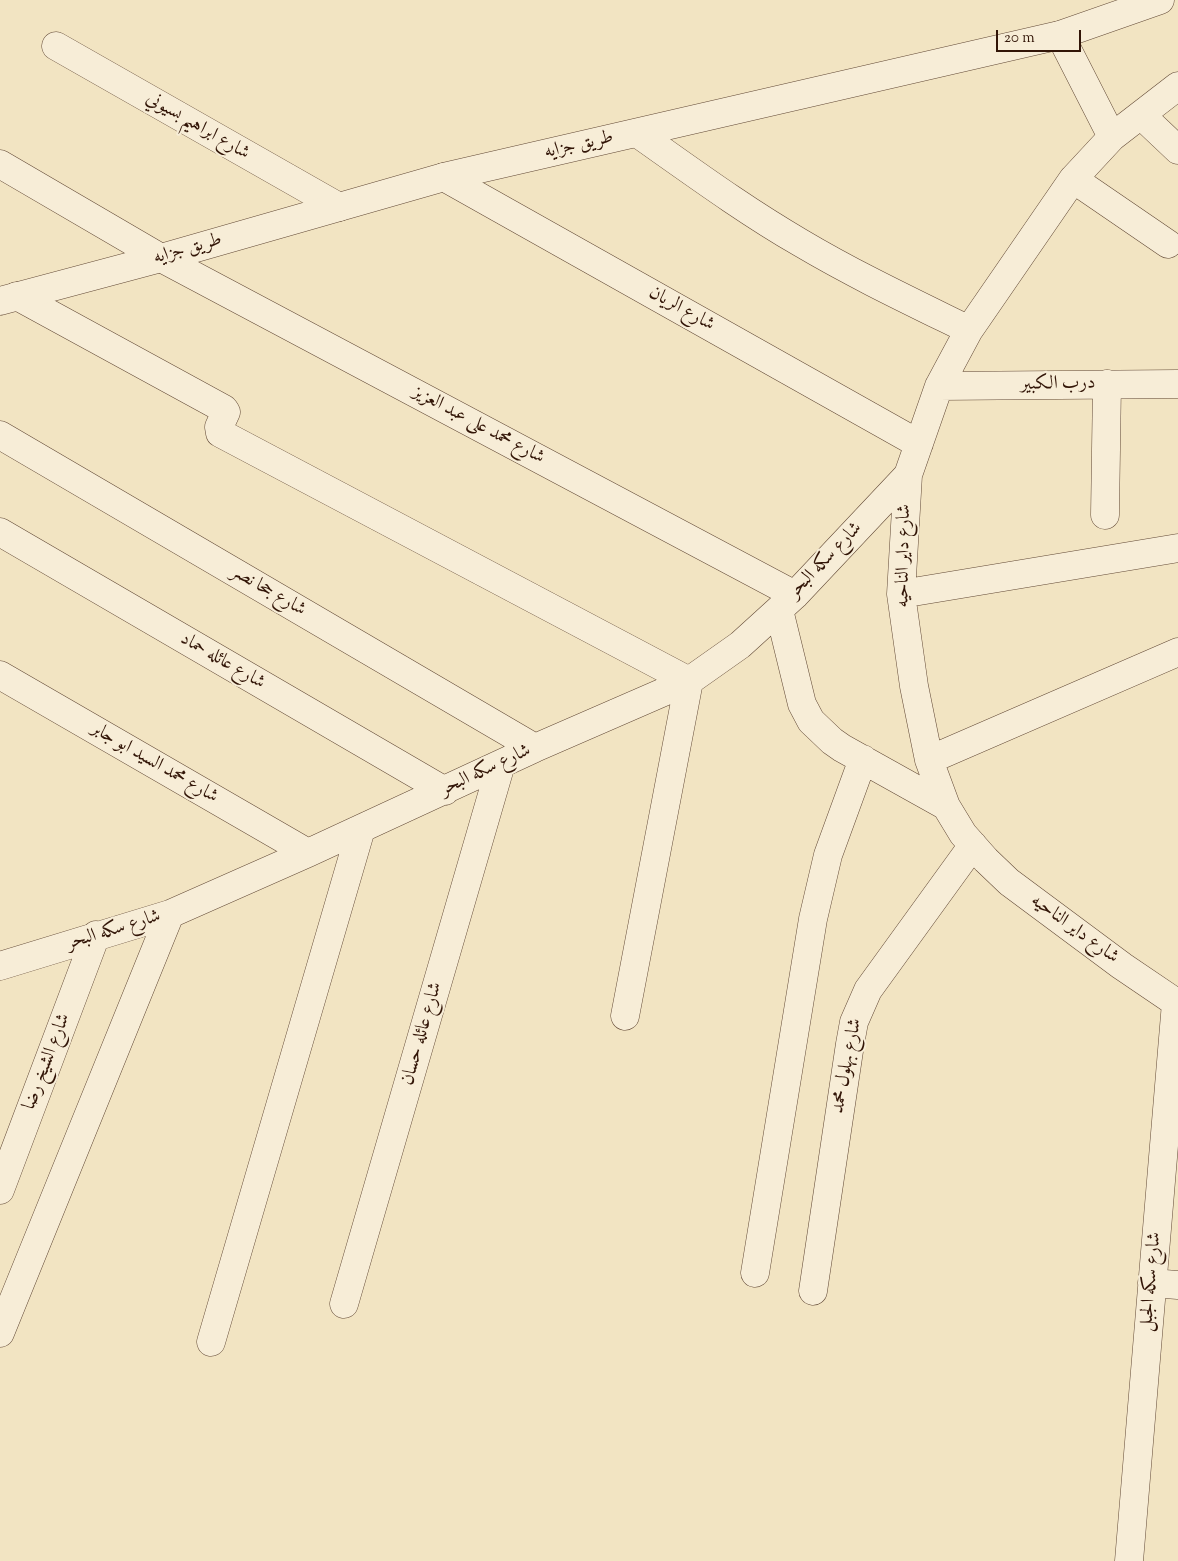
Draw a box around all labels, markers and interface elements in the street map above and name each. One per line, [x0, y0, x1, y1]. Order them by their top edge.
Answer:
scale bar [998, 20, 1083, 52]
text: 20 m [1004, 28, 1035, 49]
street label: شارع ابراهيم بسيوني [141, 88, 253, 166]
street label: طريق جزايه [542, 127, 616, 165]
street label: طريق جزايه [151, 229, 225, 271]
street label: شارع الريان [644, 283, 718, 337]
street label: درب الكبير [1020, 373, 1096, 397]
street label: شارع محمد على عبد العزيز [408, 382, 548, 470]
street label: شارع داير الناحيه [893, 504, 917, 608]
street label: شارع سكه البحر [784, 518, 868, 604]
street label: شارع جحا نصر [226, 561, 310, 623]
street label: شارع عائله حماد [175, 629, 269, 695]
street label: شارع محمد السيد ابو جابر [86, 718, 222, 810]
street label: شارع سكه البحر [437, 740, 535, 802]
street label: شارع داير الناحيه [1025, 890, 1123, 970]
street label: شارع سكه البحر [64, 906, 164, 956]
street label: شارع عائله حسان [397, 980, 449, 1088]
street label: شارع الشيخ رضا [19, 1011, 77, 1113]
street label: شارع بهلول محمد [828, 1017, 868, 1115]
street label: شارع سكه الجبل [1136, 1231, 1168, 1333]

